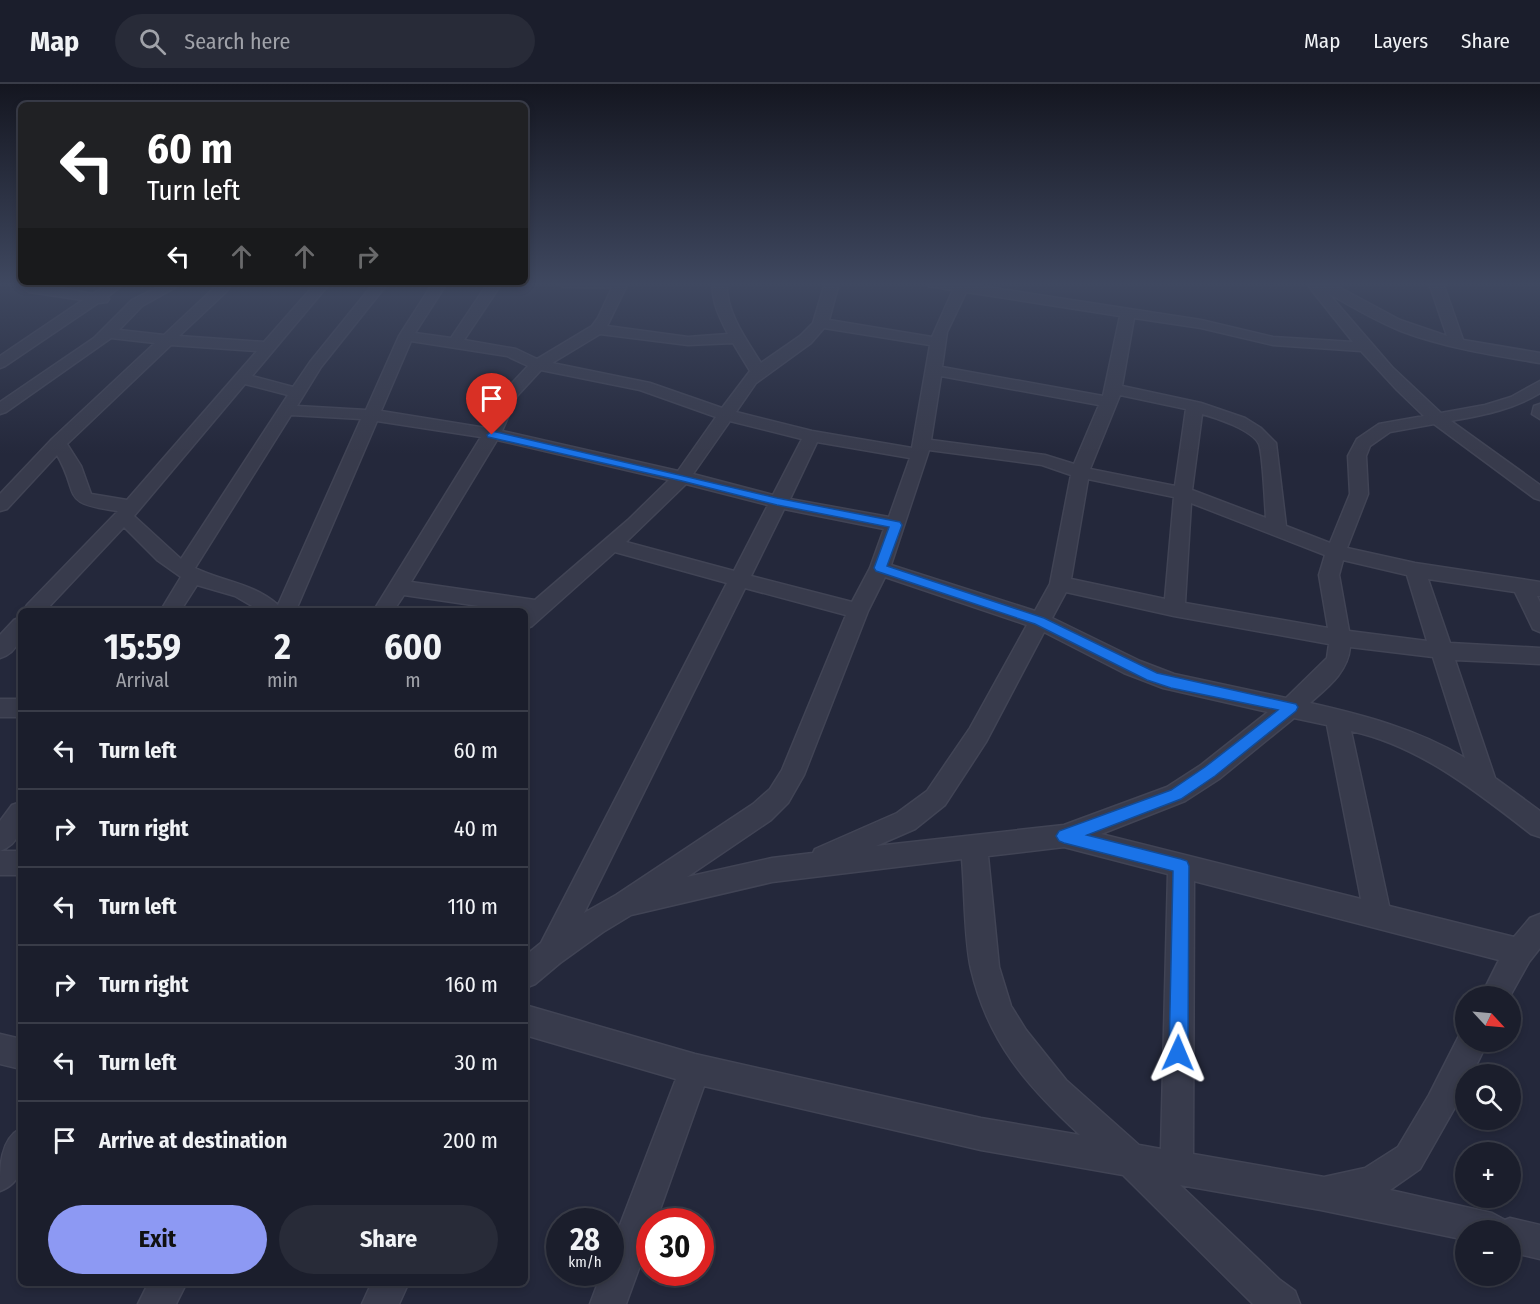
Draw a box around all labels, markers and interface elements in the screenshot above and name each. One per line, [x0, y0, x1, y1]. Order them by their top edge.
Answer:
search box [115, 14, 535, 68]
text: Map [30, 25, 79, 58]
icon: search [136, 25, 169, 58]
text: Search here [184, 28, 290, 55]
text: Map [1304, 28, 1340, 54]
text: Layers [1373, 28, 1428, 54]
text: Share [1461, 28, 1510, 54]
text: 60 m [147, 124, 233, 174]
icon: left [48, 126, 126, 204]
text: Turn left [147, 175, 240, 207]
icon: left [162, 240, 195, 273]
icon: ahead [225, 240, 258, 273]
icon: ahead [288, 240, 321, 273]
icon: right [351, 240, 384, 273]
pin [466, 373, 517, 435]
icon: arrive [475, 382, 508, 415]
text: 15:59 [104, 625, 181, 669]
text: 2 [274, 625, 291, 669]
text: 600 [384, 625, 442, 669]
text: Arrival [116, 668, 169, 692]
text: min [267, 668, 298, 692]
text: m [405, 668, 421, 692]
icon: left [48, 734, 81, 767]
text: Turn left [99, 737, 177, 764]
text: 60 m [454, 737, 498, 764]
icon: right [48, 812, 81, 845]
text: Turn right [99, 815, 188, 842]
text: 40 m [454, 815, 498, 842]
icon: left [48, 890, 81, 923]
text: Turn left [99, 893, 177, 920]
text: 110 m [448, 893, 498, 920]
icon: right [48, 968, 81, 1001]
text: Turn right [99, 971, 188, 998]
text: 160 m [445, 971, 498, 998]
north arrow [1455, 986, 1521, 1052]
map controls [1455, 986, 1521, 1286]
position arrow [1146, 1021, 1210, 1085]
icon: left [48, 1046, 81, 1079]
text: Turn left [99, 1049, 177, 1076]
text: 30 m [455, 1049, 498, 1076]
button: search [1455, 1064, 1521, 1130]
icon: arrive [48, 1124, 81, 1157]
text: Arrive at destination [99, 1127, 287, 1154]
text: 200 m [443, 1127, 498, 1154]
button: + [1455, 1142, 1521, 1208]
button: Exit [48, 1205, 267, 1274]
button: Share [279, 1205, 498, 1274]
speed limit sign: 30 [636, 1208, 714, 1286]
button: − [1455, 1220, 1521, 1286]
text: 28 [570, 1222, 600, 1258]
text: km/h [568, 1253, 602, 1271]

